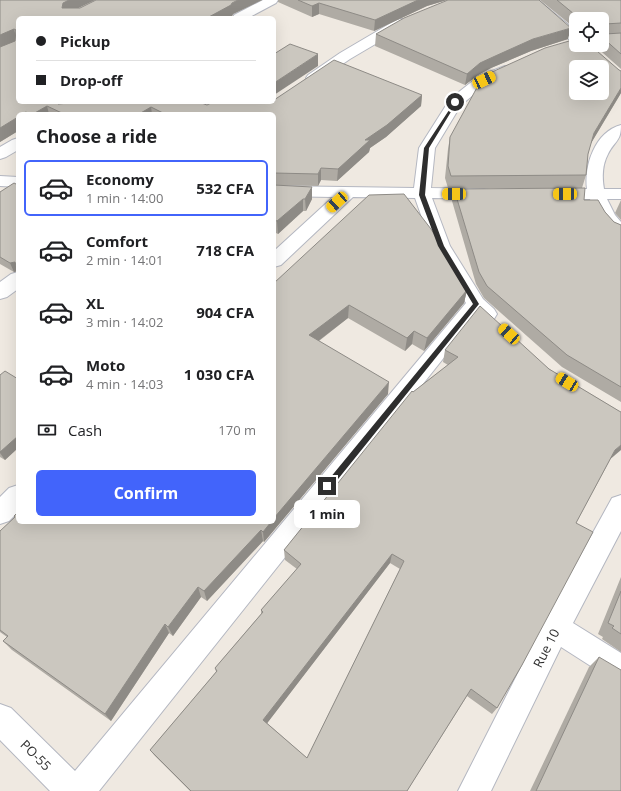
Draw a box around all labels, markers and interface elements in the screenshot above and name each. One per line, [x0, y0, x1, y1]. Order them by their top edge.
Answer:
map controls [569, 12, 609, 100]
button: locate [569, 12, 609, 52]
text: Pickup [60, 31, 110, 51]
button: layers [569, 60, 609, 100]
car [471, 69, 497, 91]
text: Drop-off [60, 70, 122, 90]
route start [446, 93, 464, 111]
text: Choose a ride [36, 124, 157, 148]
text: Economy [86, 169, 154, 189]
icon: car [38, 170, 74, 206]
text: 532 CFA [196, 178, 254, 198]
car [442, 188, 466, 200]
car [553, 188, 577, 200]
text: 1 min · 14:00 [86, 189, 163, 207]
car [324, 190, 350, 214]
text: Comfort [86, 231, 148, 251]
icon: car [38, 232, 74, 268]
text: 718 CFA [196, 240, 254, 260]
text: 2 min · 14:01 [86, 251, 163, 269]
text: XL [86, 293, 104, 313]
icon: car [38, 294, 74, 330]
text: 904 CFA [196, 302, 254, 322]
text: 3 min · 14:02 [86, 313, 163, 331]
car [496, 322, 522, 346]
text: Moto [86, 355, 125, 375]
icon: car [38, 356, 74, 392]
text: 1 030 CFA [184, 364, 254, 384]
car [554, 371, 580, 393]
text: 4 min · 14:03 [86, 375, 163, 393]
icon: cash [36, 419, 58, 441]
text: Cash [68, 420, 102, 440]
text: 170 m [218, 421, 256, 439]
button: Confirm [36, 470, 256, 516]
route end [318, 477, 336, 495]
callout: 1 min [294, 500, 360, 528]
text: 1 min [309, 505, 345, 523]
street label: Rue 10 [529, 625, 563, 671]
street label: PO-55 [17, 736, 55, 774]

